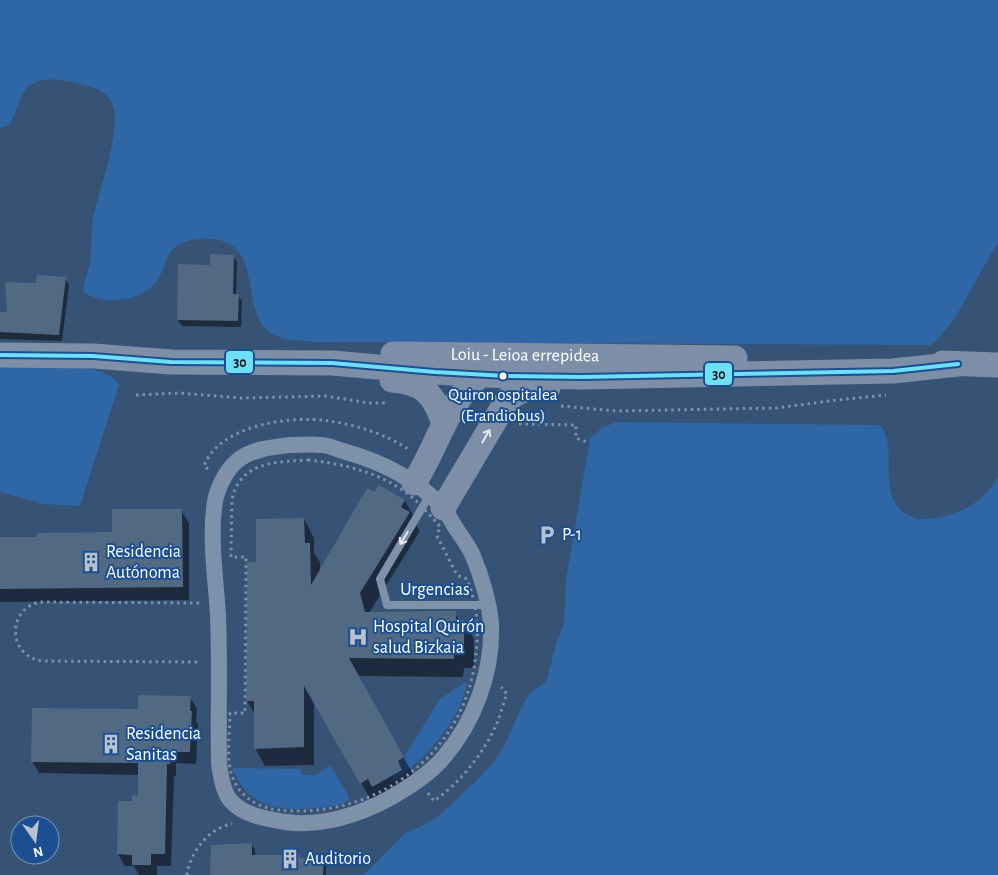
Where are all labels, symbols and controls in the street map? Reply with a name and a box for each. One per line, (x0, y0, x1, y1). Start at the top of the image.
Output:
street label: Loiu - Leioa errepidea (450, 346, 600, 365)
line badge: 30 (225, 350, 254, 374)
text: 30 (233, 356, 247, 370)
line badge: 30 (704, 362, 733, 386)
text: 30 (712, 368, 726, 382)
marker: Quiron ospitalea (Erandiobus) (498, 371, 508, 381)
place label: Quiron ospitalea (Erandiobus) (448, 386, 558, 424)
one-way arrow (482, 430, 492, 444)
parking icon: P-1 (536, 524, 558, 546)
place label: P-1 (562, 526, 582, 544)
one-way arrow (399, 530, 409, 544)
place label: Residencia Autónoma (106, 543, 181, 582)
building icon: Residencia Autónoma (80, 551, 102, 573)
street label: Urgencias (400, 581, 470, 599)
place label: Hospital Quirón salud Bizkaia (373, 618, 484, 657)
hospital icon: Hospital Quirón salud Bizkaia (347, 626, 369, 648)
place label: Residencia Sanitas (126, 725, 201, 764)
building icon: Residencia Sanitas (100, 733, 122, 755)
north arrow (10, 815, 60, 865)
text: N (31, 844, 44, 860)
building icon: Auditorio (279, 848, 301, 870)
place label: Auditorio (305, 850, 371, 868)

